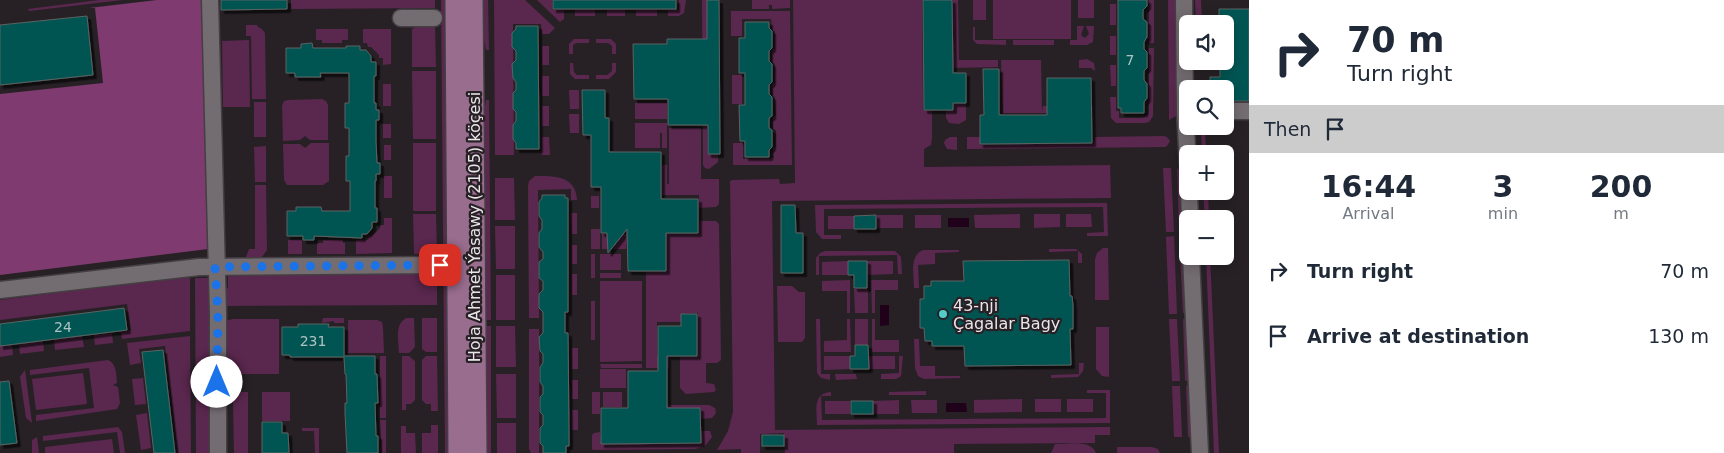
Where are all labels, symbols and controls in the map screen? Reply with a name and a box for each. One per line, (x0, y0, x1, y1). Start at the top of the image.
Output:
map controls (1179, 15, 1234, 265)
button: sound (1179, 15, 1234, 70)
icon: right (1264, 20, 1329, 85)
text: 70 m (1347, 20, 1444, 60)
house number: 7 (1126, 52, 1134, 68)
text: Turn right (1347, 61, 1452, 86)
button: search (1179, 80, 1234, 135)
street label: Hoja Ahmet Ýasawy (2105) köçesi (465, 92, 484, 362)
icon: arrive (1321, 115, 1349, 143)
text: Then (1264, 118, 1311, 140)
button: + (1179, 145, 1234, 200)
text: 16:44 (1321, 169, 1416, 204)
text: 3 (1492, 169, 1513, 204)
text: 200 (1590, 169, 1652, 204)
text: Arrival (1342, 204, 1394, 223)
text: min (1488, 204, 1518, 223)
text: m (1613, 204, 1629, 223)
button: − (1179, 210, 1234, 265)
pin (419, 244, 461, 286)
icon: arrive (426, 251, 454, 279)
icon: right (1264, 257, 1292, 285)
text: Turn right (1307, 260, 1413, 282)
text: 70 m (1660, 260, 1709, 282)
place label: 43-nji Çagalar Bagy (953, 296, 1060, 333)
marker: 43-nji Çagalar Bagy (937, 308, 949, 320)
house number: 24 (54, 319, 72, 335)
icon: arrive (1264, 322, 1292, 350)
text: Arrive at destination (1307, 325, 1529, 347)
text: 130 m (1648, 325, 1709, 347)
house number: 231 (300, 333, 326, 349)
position arrow (190, 355, 242, 407)

